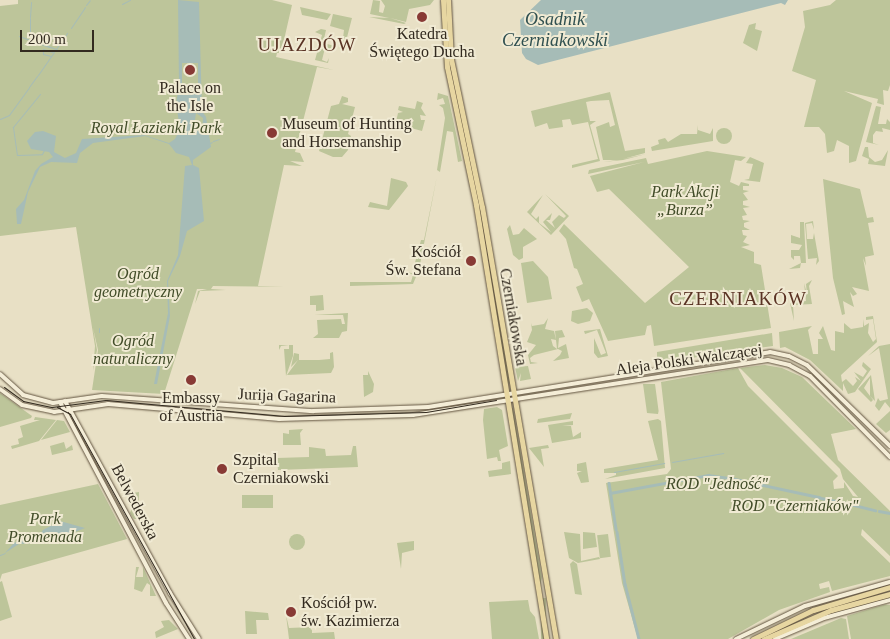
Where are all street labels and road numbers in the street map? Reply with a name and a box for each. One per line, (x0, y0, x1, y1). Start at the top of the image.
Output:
street label: Czerniakowska (495, 267, 531, 367)
street label: Aleja Polski Walczącej (614, 340, 764, 380)
street label: Jurija Gagarina (238, 385, 336, 407)
street label: Belwederska (107, 461, 163, 543)

